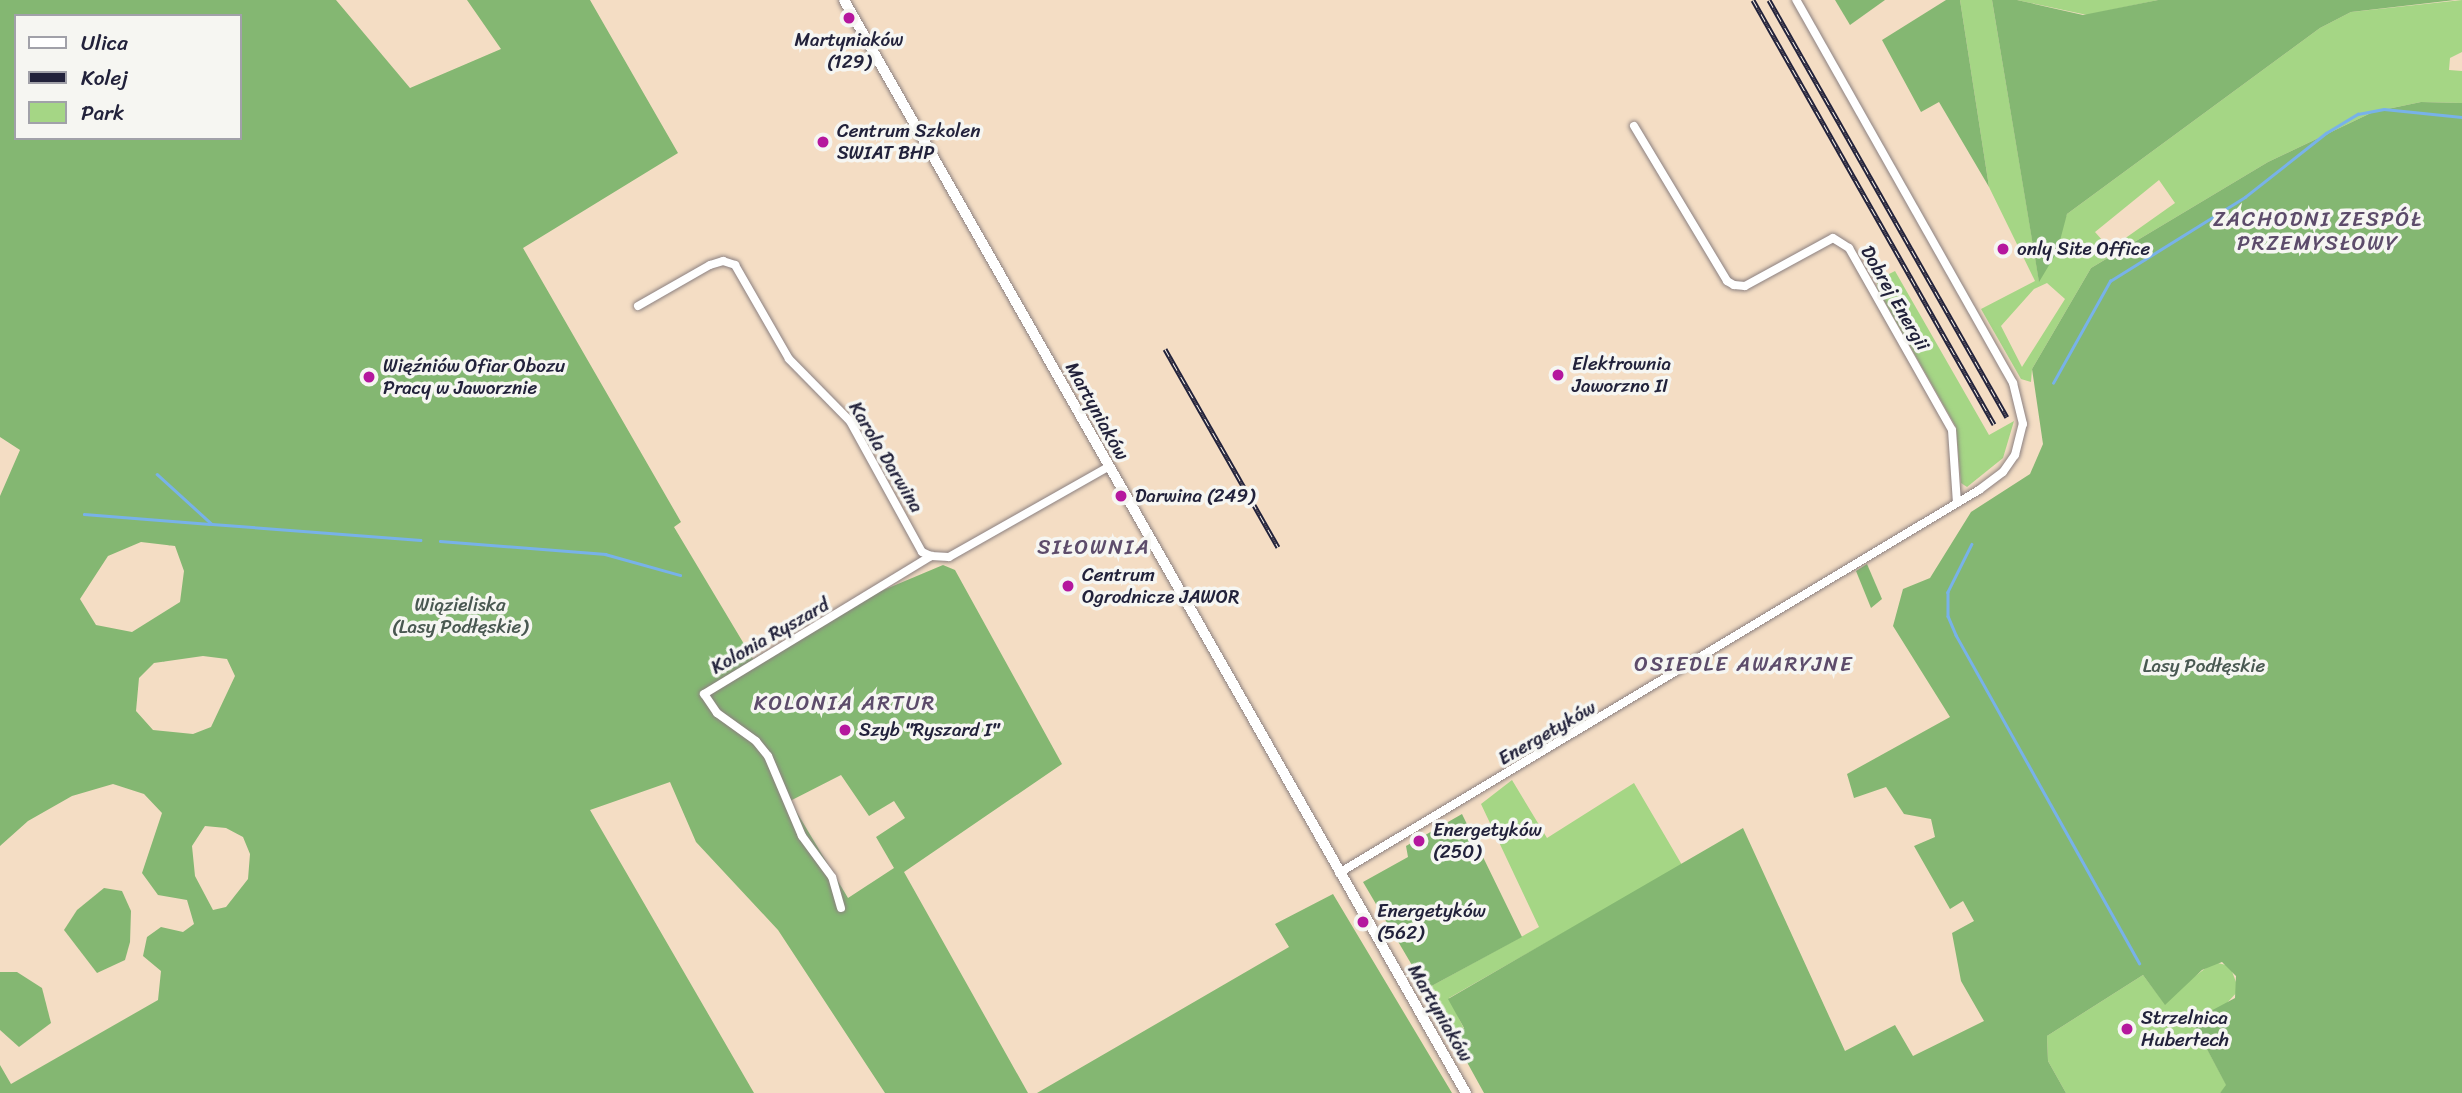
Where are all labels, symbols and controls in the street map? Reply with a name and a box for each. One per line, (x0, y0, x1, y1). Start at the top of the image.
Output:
marker: Martyniaków (129) (841, 10, 857, 26)
legend (14, 14, 242, 140)
text: Ulica (81, 24, 128, 62)
place label: Martyniaków (129) (795, 29, 903, 73)
text: Kolej (81, 59, 128, 97)
text: Park (81, 94, 124, 132)
place label: Centrum Szkolen SWIAT BHP (837, 120, 981, 164)
marker: Centrum Szkolen SWIAT BHP (815, 134, 831, 150)
district label: ZACHODNI ZESPÓŁ PRZEMYSŁOWY (2216, 206, 2420, 256)
place label: only Site Office (2017, 238, 2151, 260)
street label: Dobrej Energii (1856, 241, 1934, 355)
marker: only Site Office (1995, 241, 2011, 257)
place label: Elektrownia Jaworzno II (1572, 353, 1671, 397)
place label: Więźniów Ofiar Obozu Pracy w Jaworznie (383, 355, 565, 399)
street label: Martyniaków (1061, 358, 1133, 464)
marker: Elektrownia Jaworzno II (1550, 367, 1566, 383)
marker: Więźniów Ofiar Obozu Pracy w Jaworznie (361, 369, 377, 385)
street label: Karola Darwina (844, 397, 928, 517)
place label: Darwina (249) (1135, 485, 1255, 507)
marker: Darwina (249) (1113, 488, 1129, 504)
district label: SIŁOWNIA (1039, 534, 1149, 560)
place label: Centrum Ogrodnicze JAWOR (1082, 564, 1239, 608)
marker: Centrum Ogrodnicze JAWOR (1060, 578, 1076, 594)
street label: Kolonia Ryszard (707, 593, 833, 679)
park label: Wiązieliska (Lasy Podłęskie) (392, 594, 528, 638)
district label: OSIEDLE AWARYJNE (1637, 651, 1851, 677)
park label: Lasy Podłęskie (2143, 655, 2265, 677)
district label: KOLONIA ARTUR (757, 690, 933, 716)
street label: Energetyków (1494, 696, 1600, 770)
place label: Szyb "Ryszard I" (859, 719, 1000, 741)
marker: Szyb "Ryszard I" (837, 722, 853, 738)
place label: Energetyków (250) (1433, 819, 1542, 863)
marker: Energetyków (250) (1411, 833, 1427, 849)
place label: Energetyków (562) (1377, 900, 1486, 944)
marker: Energetyków (562) (1355, 914, 1371, 930)
street label: Martyniaków (1403, 960, 1477, 1066)
place label: Strzelnica Hubertech (2141, 1007, 2229, 1051)
marker: Strzelnica Hubertech (2119, 1021, 2135, 1037)

